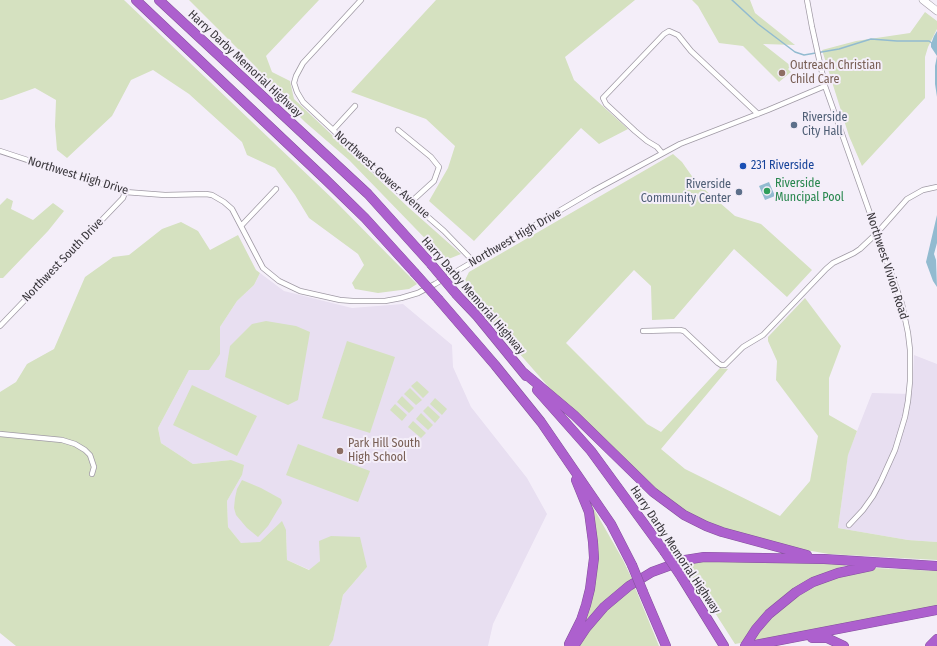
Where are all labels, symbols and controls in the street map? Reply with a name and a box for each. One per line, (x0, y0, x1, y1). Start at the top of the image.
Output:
street label: Harry Darby Memorial Highway (185, 7, 305, 121)
place label: Outreach Christian Child Care (790, 59, 881, 87)
marker: Outreach Christian Child Care (777, 68, 787, 78)
place label: Riverside City Hall (802, 111, 847, 139)
marker: Riverside City Hall (789, 120, 799, 130)
street label: Northwest Gower Avenue (331, 128, 433, 222)
street label: Northwest High Drive (26, 154, 130, 198)
place label: 231 Riverside (751, 159, 814, 173)
marker: 231 Riverside (738, 161, 748, 171)
place label: Riverside Muncipal Pool (775, 177, 844, 205)
place label: Riverside Community Center (641, 178, 731, 206)
marker: Riverside Muncipal Pool (762, 186, 772, 196)
marker: Riverside Community Center (734, 187, 744, 197)
street label: Northwest High Drive (466, 206, 564, 270)
street label: Northwest Vivion Road (863, 211, 911, 321)
street label: Northwest South Drive (19, 215, 107, 305)
street label: Harry Darby Memorial Highway (418, 234, 528, 358)
place label: Park Hill South High School (348, 437, 420, 465)
marker: Park Hill South High School (335, 446, 345, 456)
street label: Harry Darby Memorial Highway (627, 483, 723, 617)

